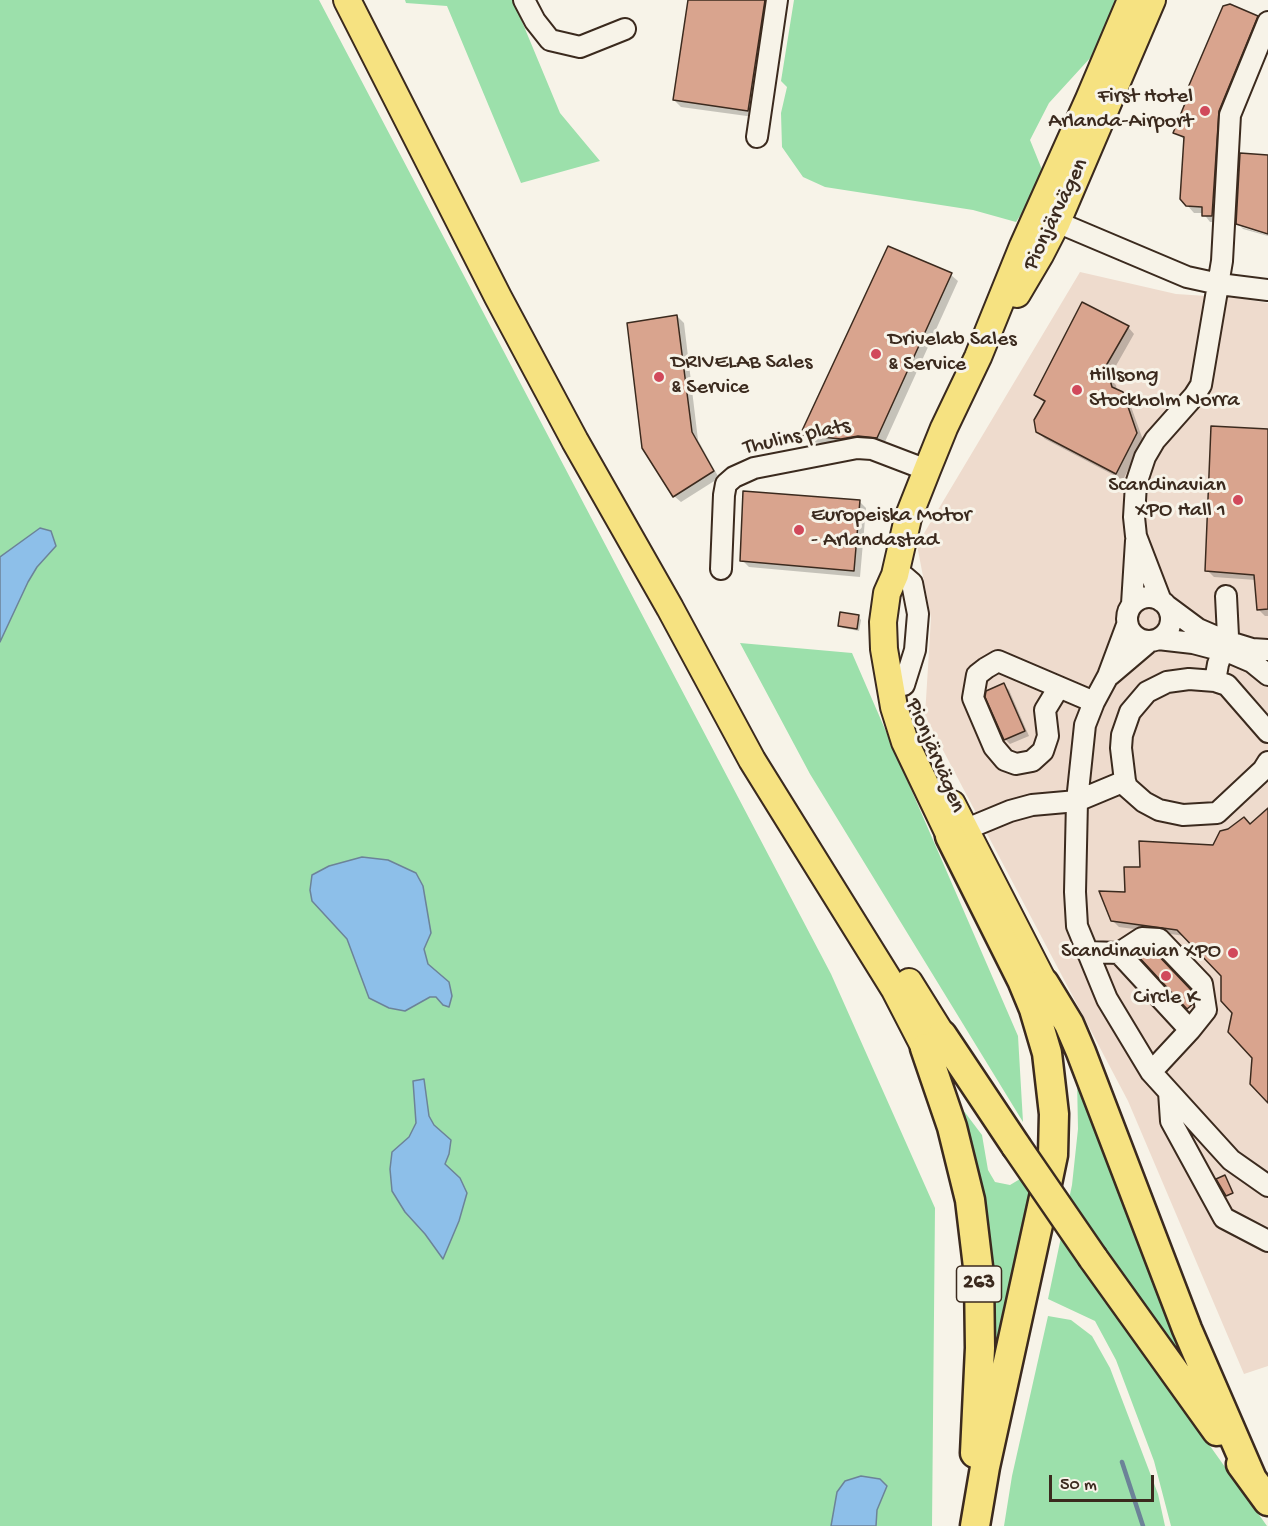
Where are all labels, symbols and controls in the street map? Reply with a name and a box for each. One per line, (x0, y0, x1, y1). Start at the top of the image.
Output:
place label: First Hotel Arlanda-Airport (1048, 85, 1193, 136)
marker: First Hotel Arlanda-Airport (1198, 104, 1212, 118)
street label: Pionjärvägen (1019, 155, 1095, 275)
place label: Drivelab Sales & Service (888, 328, 1017, 380)
marker: Drivelab Sales & Service (869, 347, 883, 361)
place label: DRIVELAB Sales & Service (671, 351, 812, 402)
place label: Hillsong Stockholm Norra (1089, 364, 1239, 416)
marker: DRIVELAB Sales & Service (652, 370, 666, 384)
marker: Hillsong Stockholm Norra (1070, 383, 1084, 397)
street label: Thulins plats (741, 414, 853, 462)
place label: Scandinavian XPO Hall 1 (1108, 474, 1226, 526)
marker: Scandinavian XPO Hall 1 (1231, 493, 1245, 507)
place label: Europeiska Motor - Arlandastad (811, 504, 971, 556)
marker: Europeiska Motor - Arlandastad (792, 523, 806, 537)
street label: Pionjärvägen (898, 695, 970, 817)
place label: Scandinavian XPO (1061, 940, 1221, 966)
marker: Scandinavian XPO (1226, 946, 1240, 960)
marker: Circle K (1159, 969, 1173, 983)
place label: Circle K (1133, 986, 1199, 1012)
road number: 263 (956, 1266, 1002, 1302)
scale bar (1052, 1463, 1157, 1501)
text: 50 m (1060, 1475, 1097, 1496)

